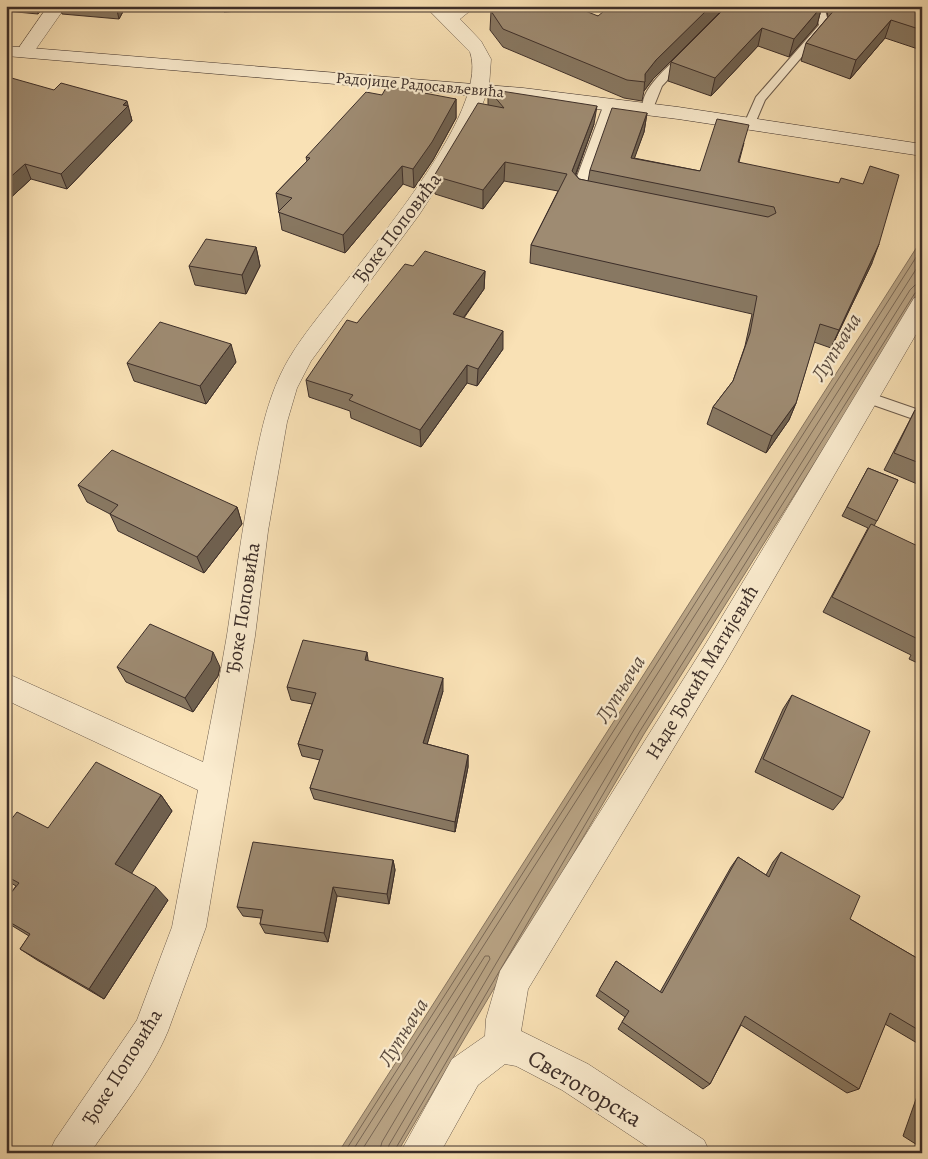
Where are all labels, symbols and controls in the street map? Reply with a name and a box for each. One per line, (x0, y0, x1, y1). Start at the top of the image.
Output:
street label: Радојице Радосављевића (335, 67, 506, 103)
street label: Ђоке Поповића (346, 166, 448, 289)
water label: Лупњача (804, 307, 868, 387)
street label: Ђоке Поповића (219, 540, 267, 676)
street label: Наде Ђокић Матијевић (639, 579, 765, 764)
water label: Лупњача (588, 649, 652, 729)
water label: Лупњача (371, 992, 435, 1072)
street label: Ђоке Поповића (75, 1003, 169, 1130)
street label: Светогорска (522, 1041, 648, 1135)

